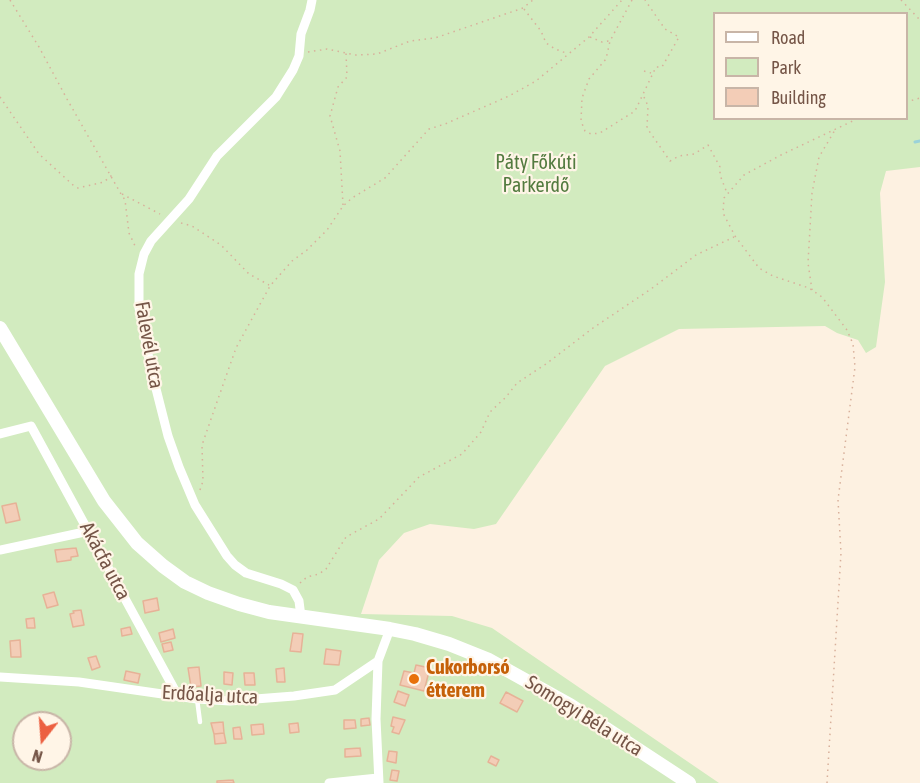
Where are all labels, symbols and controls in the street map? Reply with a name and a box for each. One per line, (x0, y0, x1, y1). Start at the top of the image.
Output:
legend (713, 12, 908, 120)
text: Road (771, 27, 805, 48)
text: Park (771, 57, 801, 78)
text: Building (771, 87, 826, 108)
park label: Páty Főkúti Parkerdő (495, 151, 577, 198)
street label: Falevél utca (130, 300, 168, 390)
street label: Akácfa utca (75, 518, 135, 604)
place label: Cukorborsó étterem (426, 656, 510, 703)
street label: Somogyi Béla utca (521, 670, 647, 762)
marker: Cukorborsó étterem (407, 672, 421, 686)
street label: Erdőalja utca (161, 680, 259, 710)
north arrow (12, 711, 72, 771)
text: N (30, 746, 44, 766)

